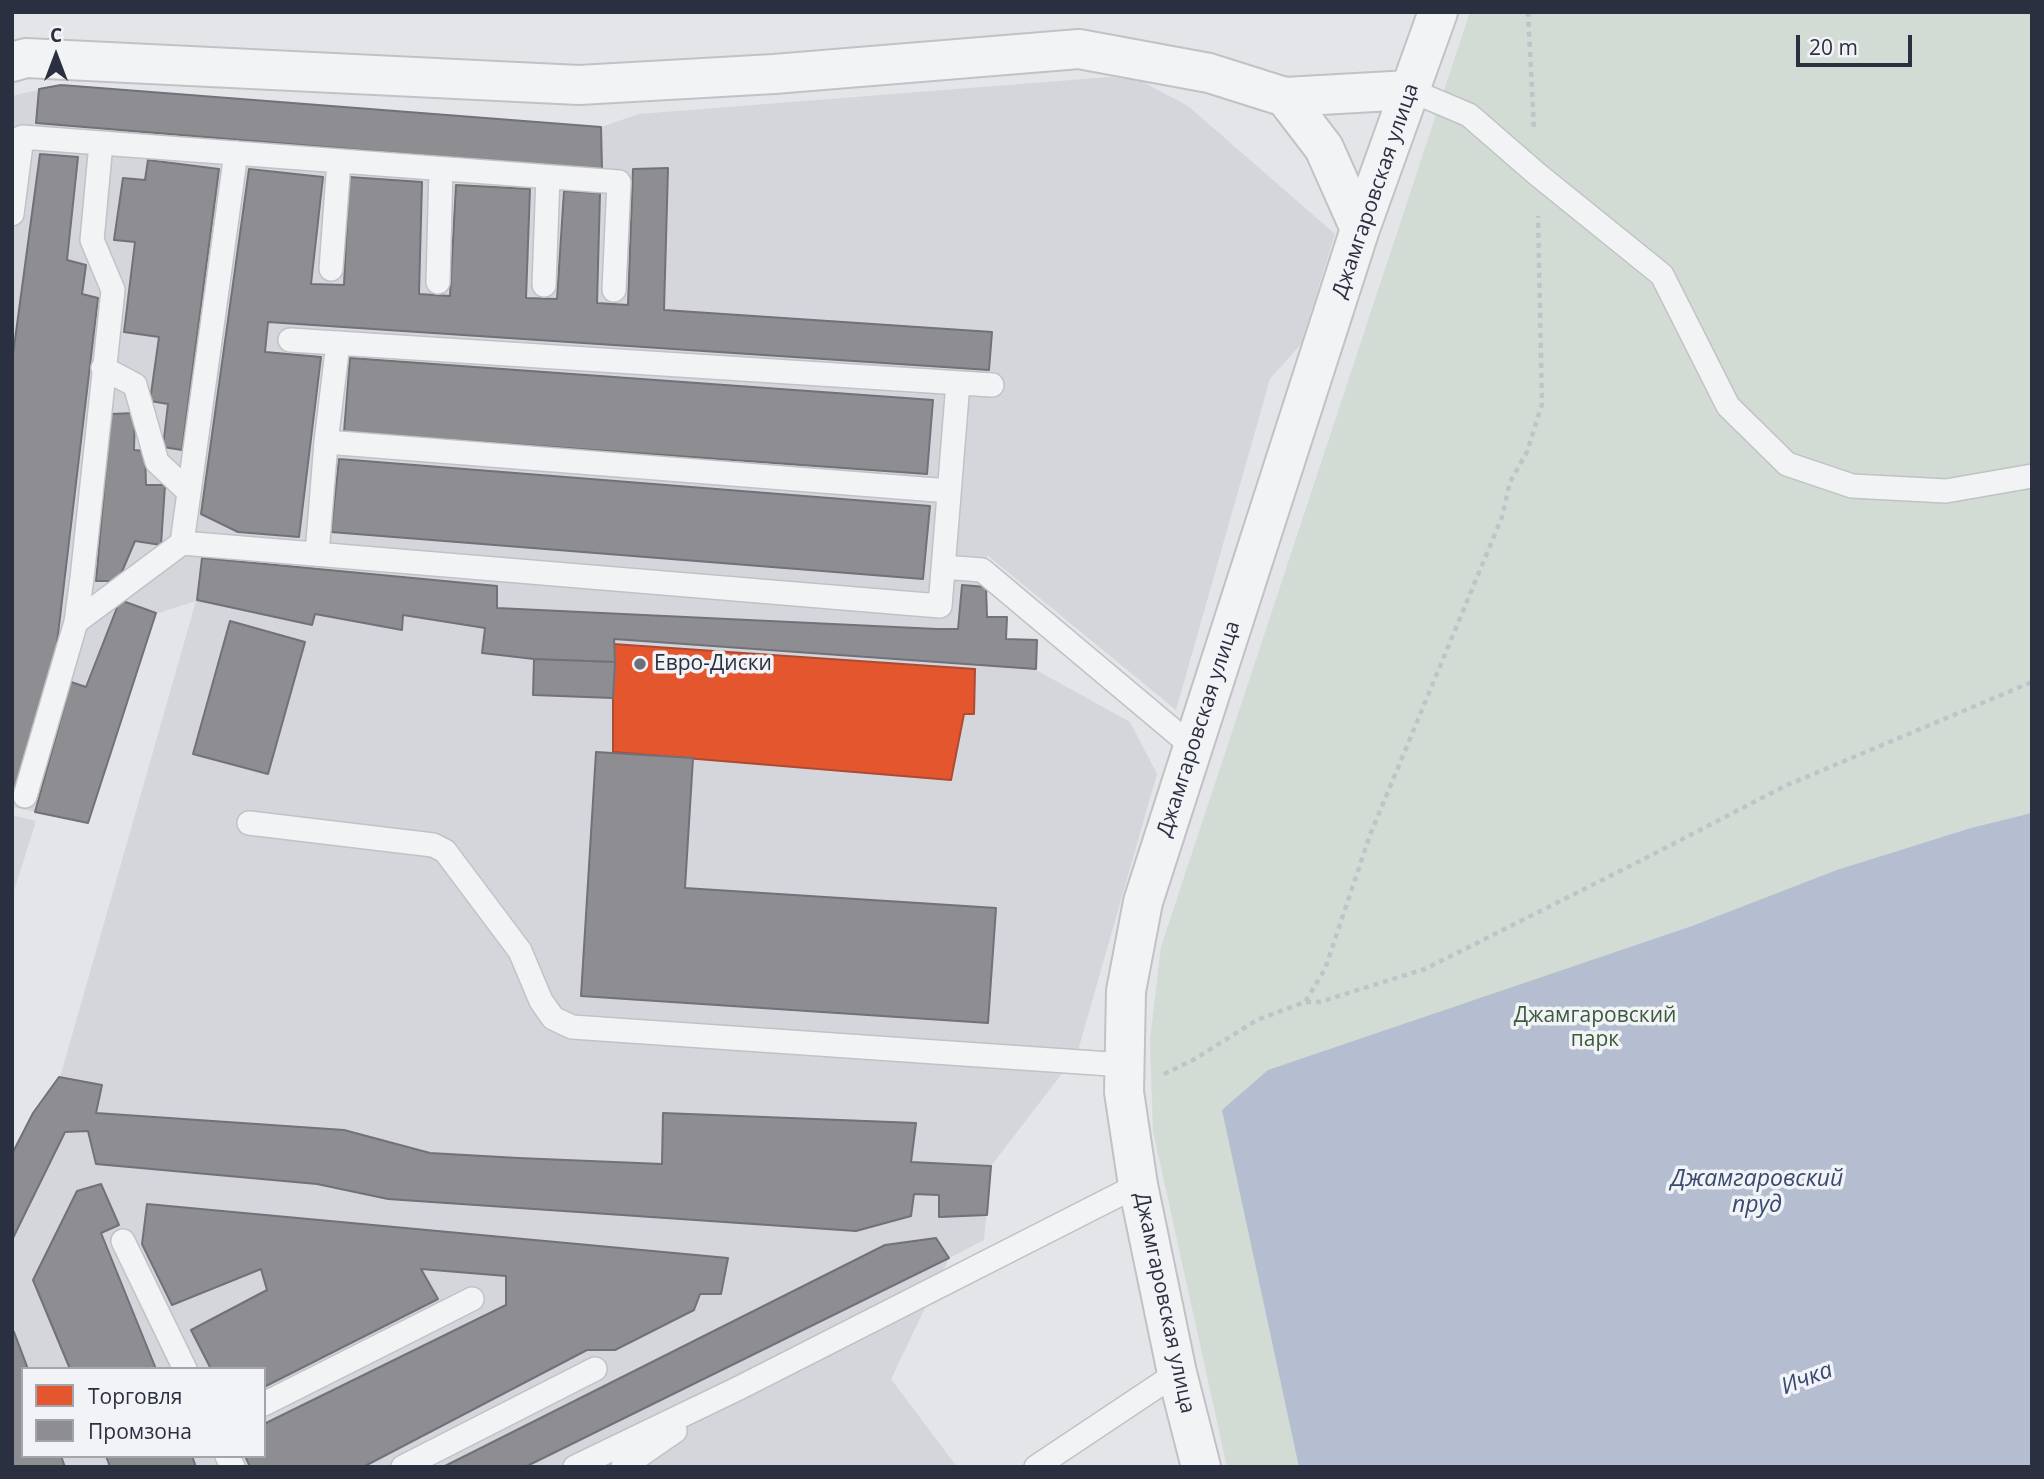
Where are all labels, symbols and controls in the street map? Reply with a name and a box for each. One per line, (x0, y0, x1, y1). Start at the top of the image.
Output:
north arrow (21, 21, 91, 91)
scale bar (1799, 21, 1914, 65)
text: С (50, 22, 62, 48)
text: 20 m (1809, 33, 1858, 61)
street label: Джамгаровская улица (1327, 80, 1425, 302)
street label: Джамгаровская улица (1152, 618, 1246, 840)
place label: Евро-Диски (654, 651, 772, 677)
marker: Евро-Диски (632, 656, 648, 672)
park label: Джамгаровский парк (1514, 1003, 1676, 1053)
water label: Джамгаровский пруд (1671, 1165, 1843, 1219)
street label: Джамгаровская улица (1128, 1190, 1200, 1416)
water label: Ичка (1777, 1357, 1837, 1401)
legend (21, 1367, 266, 1458)
text: Торговля (88, 1382, 182, 1410)
text: Промзона (88, 1417, 192, 1445)

